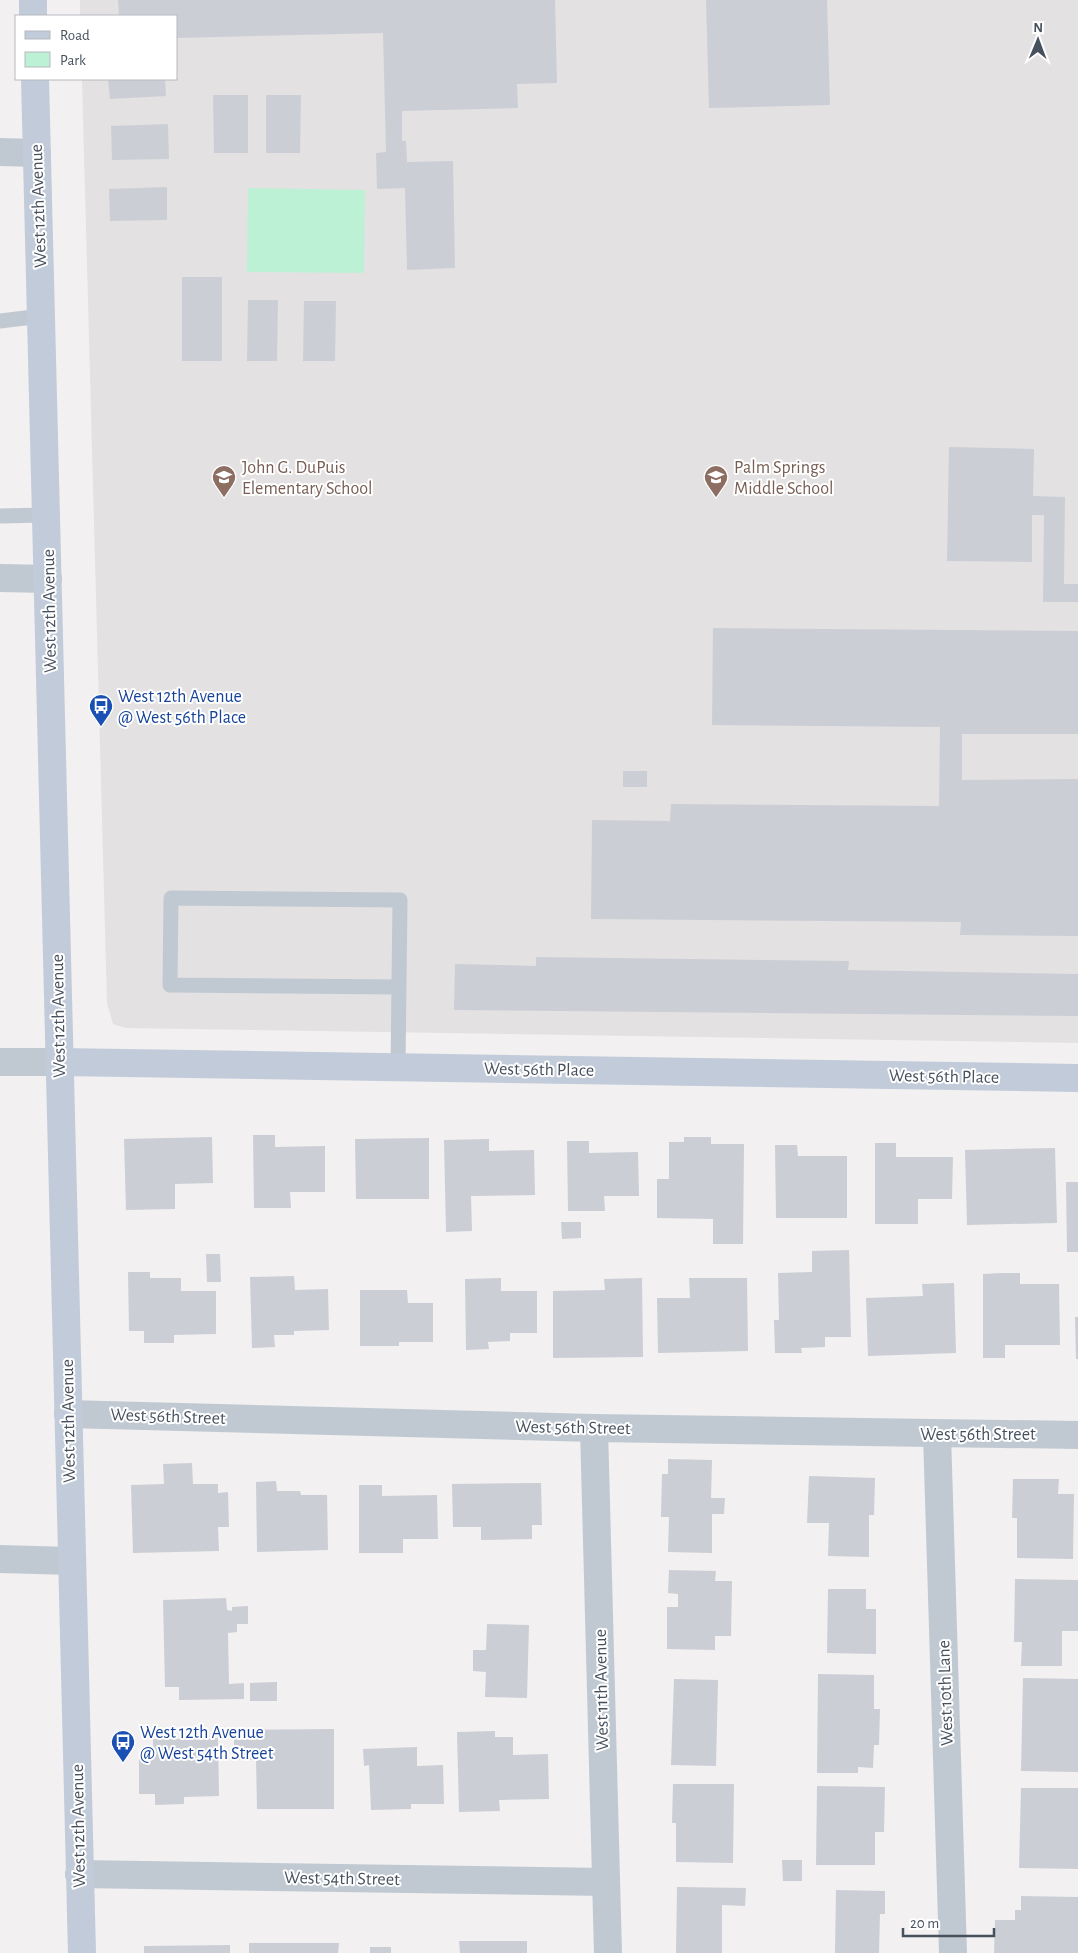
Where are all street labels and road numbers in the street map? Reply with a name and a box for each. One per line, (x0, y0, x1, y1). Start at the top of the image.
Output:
street label: West 12th Avenue (28, 144, 50, 268)
street label: West 12th Avenue (40, 549, 60, 673)
street label: West 12th Avenue (49, 954, 69, 1078)
street label: West 56th Place (484, 1060, 594, 1080)
street label: West 56th Place (889, 1067, 999, 1087)
street label: West 12th Avenue (59, 1359, 79, 1483)
street label: West 56th Street (110, 1406, 226, 1428)
street label: West 56th Street (515, 1418, 631, 1438)
street label: West 56th Street (920, 1426, 1036, 1444)
street label: West 11th Avenue (592, 1629, 612, 1751)
street label: West 10th Lane (935, 1640, 957, 1746)
street label: West 12th Avenue (69, 1764, 89, 1888)
street label: West 54th Street (284, 1869, 400, 1889)

